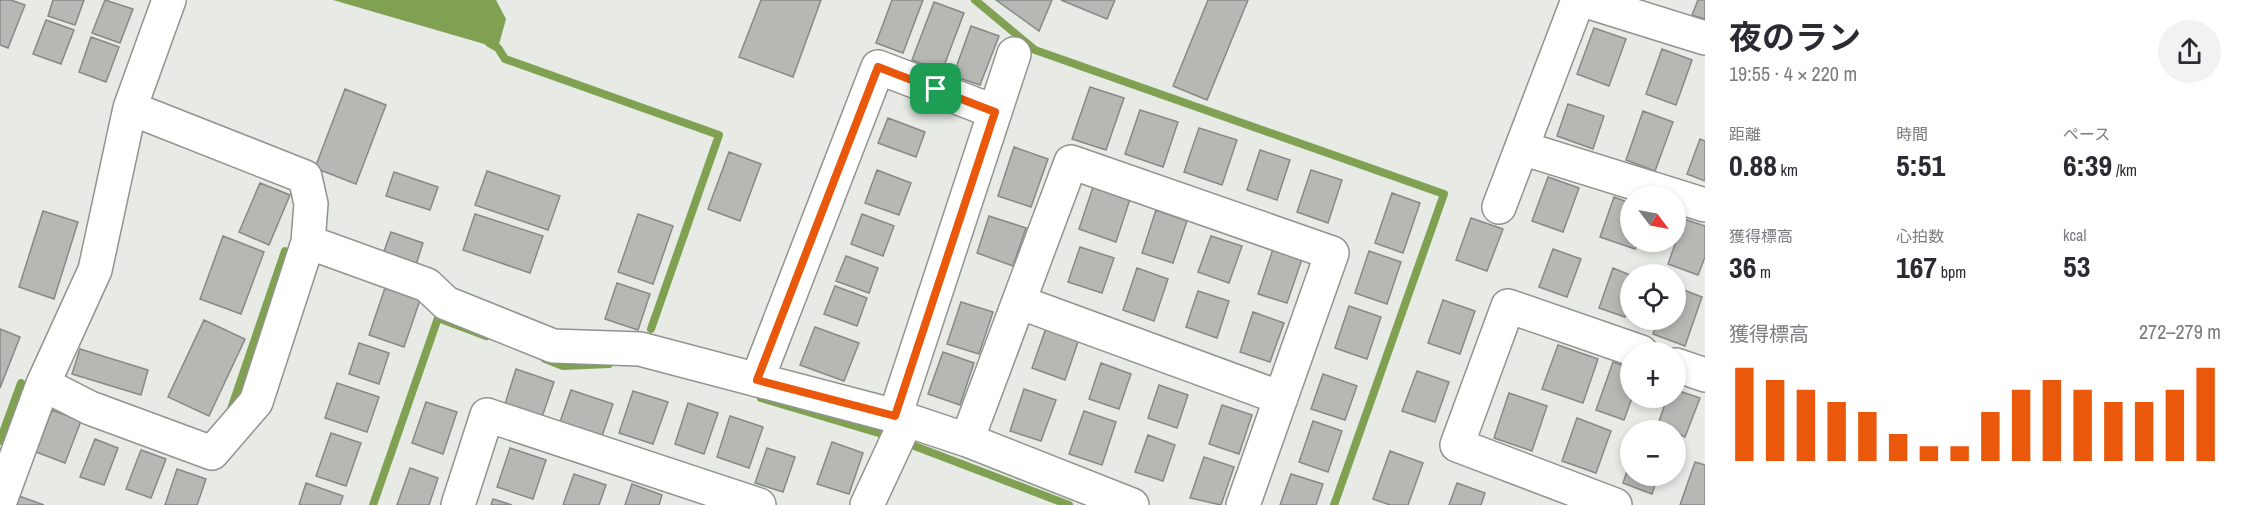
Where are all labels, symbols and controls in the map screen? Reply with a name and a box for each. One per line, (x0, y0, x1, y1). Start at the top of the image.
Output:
text: 夜のラン (1729, 15, 1861, 59)
button: share (2158, 20, 2221, 83)
text: 19:55 · 4 × 220 m (1729, 60, 1857, 87)
pin (910, 63, 961, 114)
icon: arrive (919, 72, 952, 105)
text: 距離 (1729, 123, 1761, 145)
text: 時間 (1896, 123, 1928, 145)
text: ペース (2063, 123, 2110, 145)
text: 0.88 (1729, 145, 1777, 185)
text: 5:51 (1896, 145, 1945, 185)
text: 6:39 (2063, 145, 2112, 185)
text: km (1777, 159, 1798, 181)
text: /km (2112, 159, 2137, 181)
north arrow (1620, 186, 1686, 252)
map controls (1620, 186, 1686, 486)
text: kcal (2063, 224, 2086, 246)
text: 獲得標高 (1729, 225, 1793, 247)
text: 心拍数 (1896, 225, 1944, 247)
text: 53 (2063, 246, 2090, 286)
text: 36 (1729, 247, 1756, 287)
text: 167 (1896, 247, 1937, 287)
text: m (1756, 261, 1771, 283)
text: bpm (1937, 261, 1966, 283)
button: locate (1620, 264, 1686, 330)
text: 272–279 m (2139, 318, 2221, 345)
text: 獲得標高 (1729, 320, 1809, 347)
button: + (1620, 342, 1686, 408)
button: − (1620, 420, 1686, 486)

